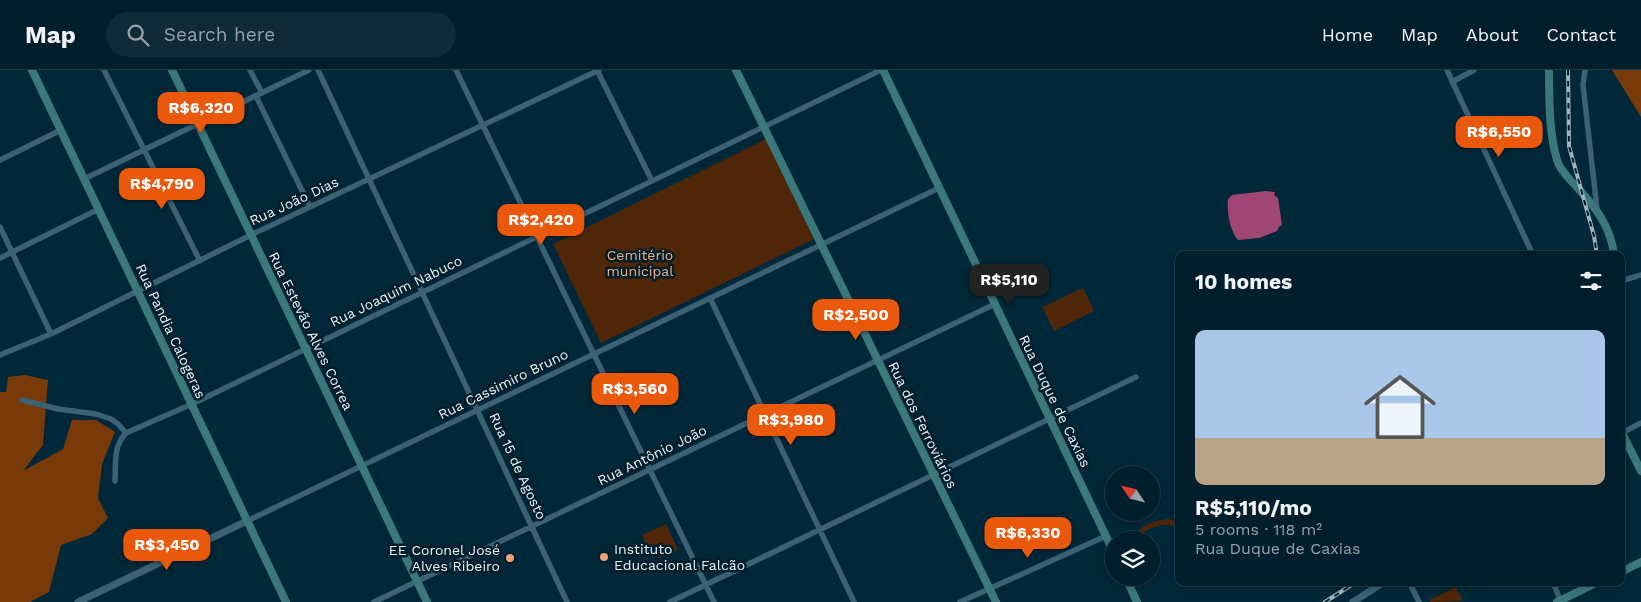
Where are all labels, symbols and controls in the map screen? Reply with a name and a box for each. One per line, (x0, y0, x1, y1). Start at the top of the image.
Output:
search box (106, 12, 456, 57)
text: Map (25, 21, 76, 49)
icon: search (124, 21, 152, 49)
text: Search here (164, 23, 275, 46)
text: Home (1322, 24, 1373, 45)
text: Map (1401, 24, 1438, 45)
text: About (1466, 24, 1518, 45)
text: Contact (1546, 24, 1616, 45)
pin: R$6,320 (155, 92, 247, 134)
text: R$6,320 (168, 98, 234, 117)
pin: R$6,550 (1453, 116, 1545, 158)
text: R$6,550 (1467, 122, 1531, 141)
pin: R$4,790 (116, 168, 208, 210)
street label: Rua João Dias (247, 173, 341, 229)
text: R$4,790 (130, 174, 194, 193)
pin: R$2,420 (495, 204, 587, 246)
text: R$2,420 (508, 210, 574, 229)
park label: Cemitério municipal (607, 247, 674, 279)
street label: Rua Estevão Alves Correa (266, 249, 356, 413)
street label: Rua Joaquim Nabuco (327, 252, 465, 330)
street label: Rua Pandia Calogeras (133, 261, 209, 401)
pin: R$5,110 (963, 264, 1055, 306)
icon: filters (1577, 267, 1605, 295)
text: 10 homes (1195, 269, 1292, 294)
text: R$5,110 (980, 270, 1038, 289)
pin: R$2,500 (810, 298, 902, 341)
text: R$2,500 (823, 305, 889, 324)
street label: Rua Duque de Caxias (1016, 332, 1094, 470)
street label: Rua Cassimiro Bruno (435, 346, 571, 422)
street label: Rua dos Ferroviários (885, 359, 961, 491)
icon: home (1355, 362, 1445, 452)
pin: R$3,560 (589, 372, 681, 415)
text: R$3,560 (603, 379, 667, 398)
pin: R$3,980 (745, 404, 837, 446)
street label: Rua 15 de Agosto (486, 410, 550, 522)
text: R$3,980 (758, 410, 824, 429)
street label: Rua Antônio João (595, 422, 709, 488)
north arrow (1105, 466, 1160, 521)
map controls (1105, 466, 1160, 586)
text: R$5,110/mo (1195, 495, 1312, 520)
pin: R$6,330 (982, 516, 1074, 559)
text: 5 rooms · 118 m² (1195, 520, 1322, 539)
text: R$6,330 (995, 523, 1061, 542)
pin: R$3,450 (121, 528, 213, 571)
button: layers (1105, 531, 1160, 586)
text: R$3,450 (134, 535, 200, 554)
text: Rua Duque de Caxias (1195, 539, 1361, 558)
place label: Instituto Educacional Falcão (614, 541, 745, 573)
place label: EE Coronel José Alves Ribeiro (389, 542, 500, 574)
marker: Instituto Educacional Falcão (598, 551, 610, 563)
marker: EE Coronel José Alves Ribeiro (504, 552, 516, 564)

